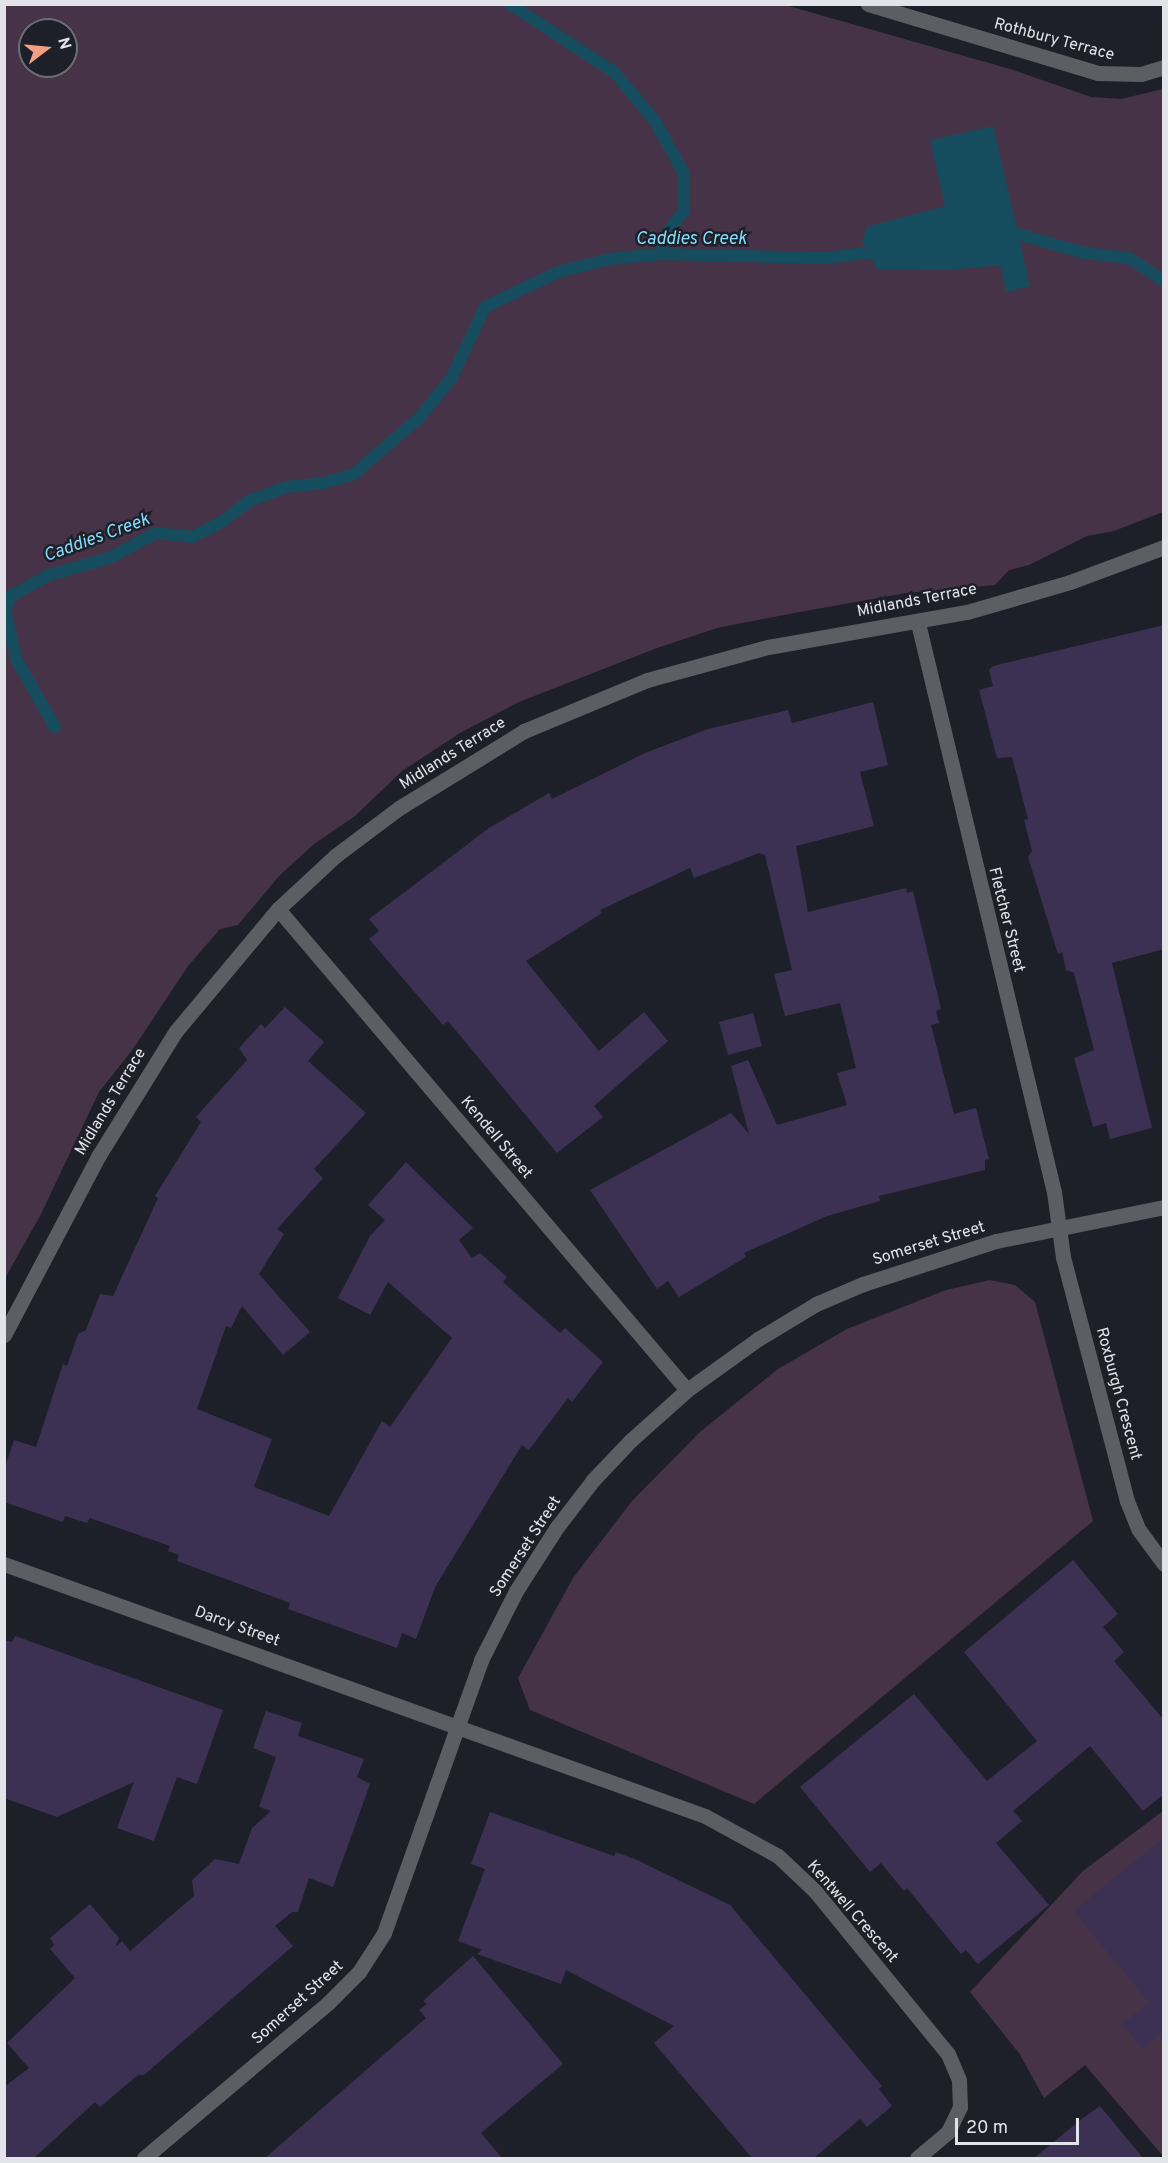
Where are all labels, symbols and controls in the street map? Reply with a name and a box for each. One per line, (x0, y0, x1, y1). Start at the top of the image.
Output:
street label: Rothbury Terrace (991, 15, 1117, 65)
north arrow (18, 18, 78, 78)
text: N (52, 35, 75, 52)
water label: Caddies Creek (635, 229, 747, 251)
water label: Caddies Creek (41, 510, 153, 568)
street label: Midlands Terrace (855, 580, 979, 622)
street label: Midlands Terrace (396, 713, 510, 795)
street label: Fletcher Street (984, 865, 1028, 975)
street label: Midlands Terrace (71, 1045, 151, 1159)
street label: Kendell Street (456, 1093, 536, 1183)
street label: Somerset Street (871, 1218, 987, 1270)
street label: Roxburgh Crescent (1091, 1326, 1145, 1462)
street label: Somerset Street (486, 1493, 566, 1601)
street label: Darcy Street (192, 1603, 282, 1651)
street label: Kentwell Crescent (802, 1857, 902, 1967)
street label: Somerset Street (248, 1957, 348, 2049)
scale bar (958, 2106, 1082, 2144)
text: 20 m (966, 2117, 1008, 2140)

